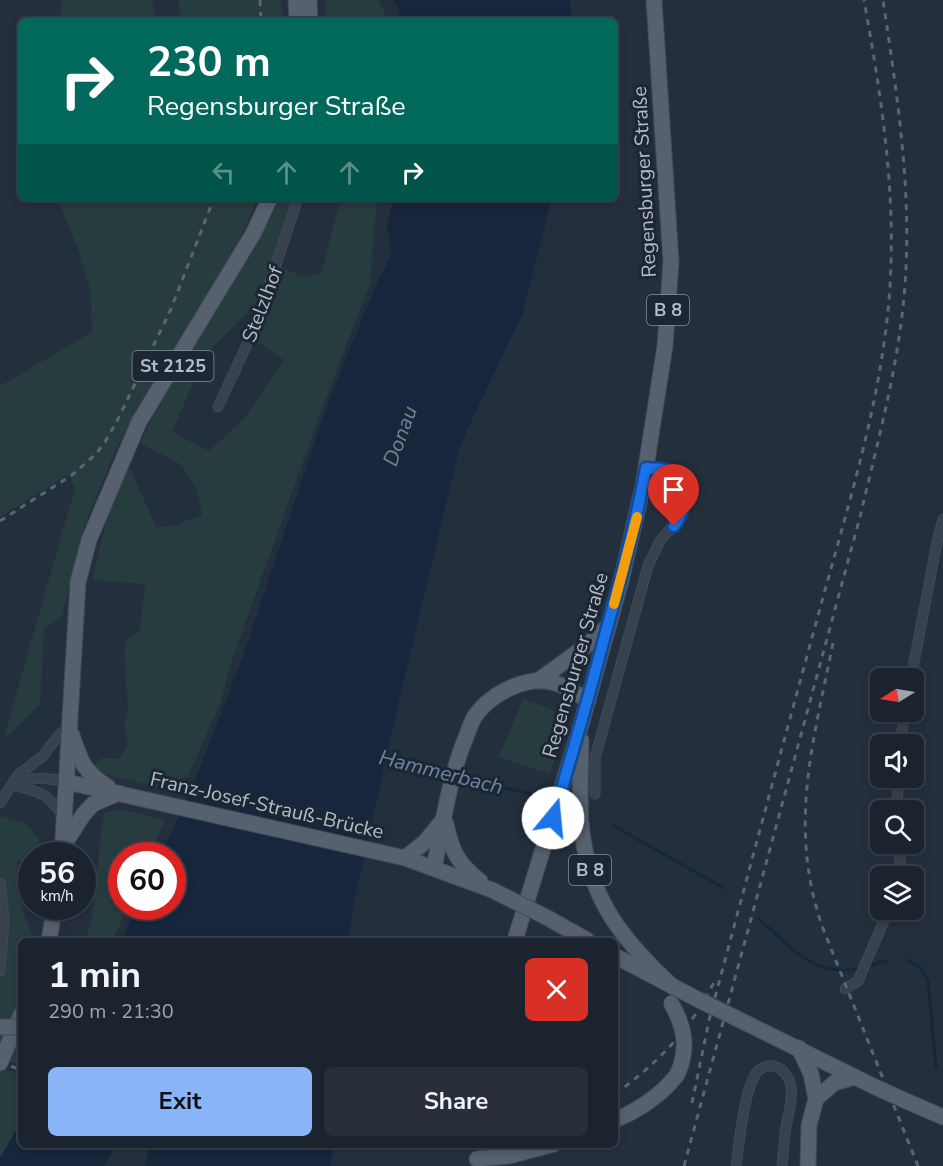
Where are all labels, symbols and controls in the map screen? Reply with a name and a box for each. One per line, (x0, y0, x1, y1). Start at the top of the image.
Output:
text: 230 m (147, 34, 271, 91)
icon: right (48, 42, 126, 120)
street label: Regensburger Straße (626, 86, 663, 278)
text: Regensburger Straße (147, 88, 406, 125)
icon: left (207, 156, 240, 189)
icon: ahead (270, 156, 303, 189)
icon: ahead (333, 156, 366, 189)
icon: right (396, 156, 429, 189)
street label: Stelzlhof (236, 262, 290, 346)
road number: B 8 (647, 295, 689, 325)
road number: St 2125 (132, 351, 213, 381)
water label: Donau (376, 402, 424, 470)
pin (648, 464, 699, 526)
icon: arrive (657, 473, 690, 506)
street label: Regensburger Straße (536, 569, 615, 761)
north arrow (870, 668, 924, 722)
map controls (870, 668, 924, 920)
button: sound (870, 734, 924, 788)
water label: Hammerbach (376, 743, 506, 801)
street label: Franz-Josef-Strauß-Brücke (147, 765, 386, 846)
position arrow (521, 786, 585, 850)
button: search (870, 800, 924, 854)
speed limit sign: 60 (108, 842, 186, 920)
text: 56 (39, 853, 75, 894)
road number: B 8 (569, 855, 611, 885)
button: layers (870, 866, 924, 920)
text: km/h (40, 886, 74, 906)
text: 1 min (48, 951, 141, 1000)
button: close (525, 958, 588, 1021)
text: 290 m · 21:30 (48, 998, 174, 1025)
button: Exit (48, 1067, 312, 1136)
button: Share (324, 1067, 588, 1136)

